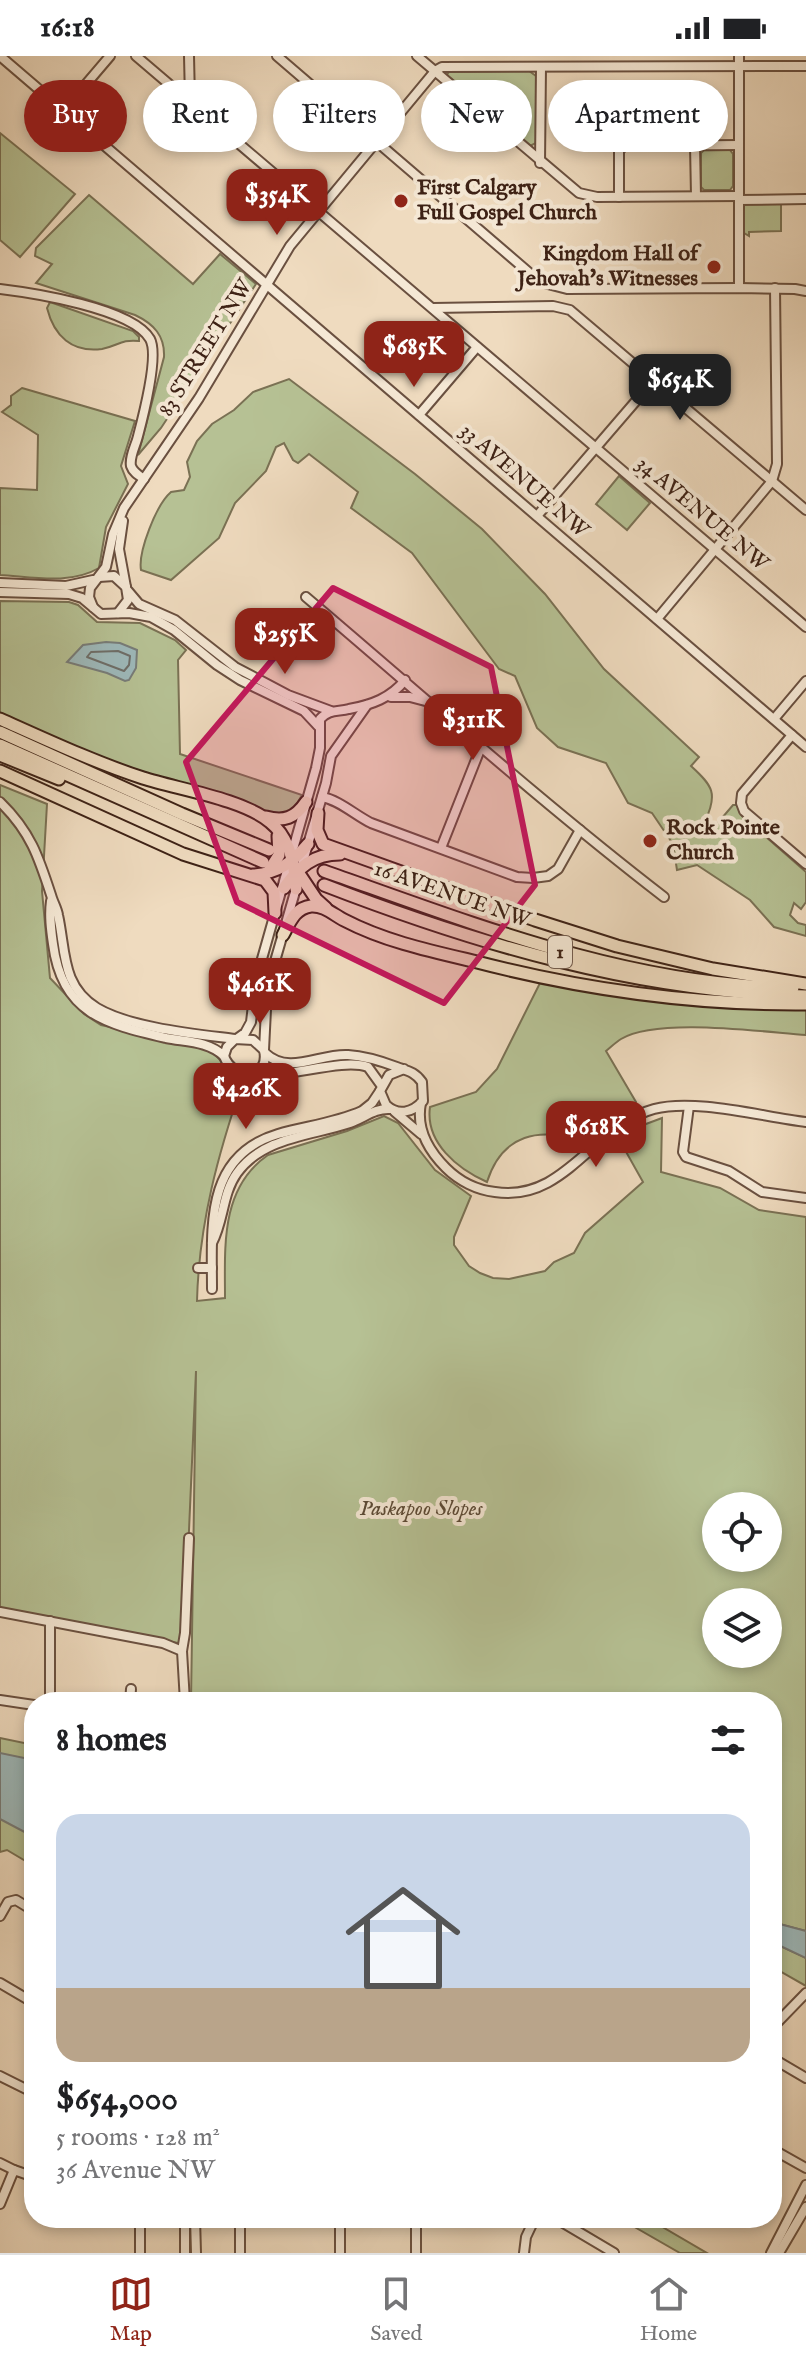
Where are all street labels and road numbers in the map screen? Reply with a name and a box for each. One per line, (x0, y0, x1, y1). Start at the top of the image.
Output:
street label: 83 STREET NW (153, 273, 260, 422)
street label: 33 AVENUE NW (454, 417, 595, 546)
street label: 34 AVENUE NW (630, 450, 775, 578)
street label: 16 AVENUE NW (370, 855, 535, 935)
road number: 1 (548, 936, 572, 968)

